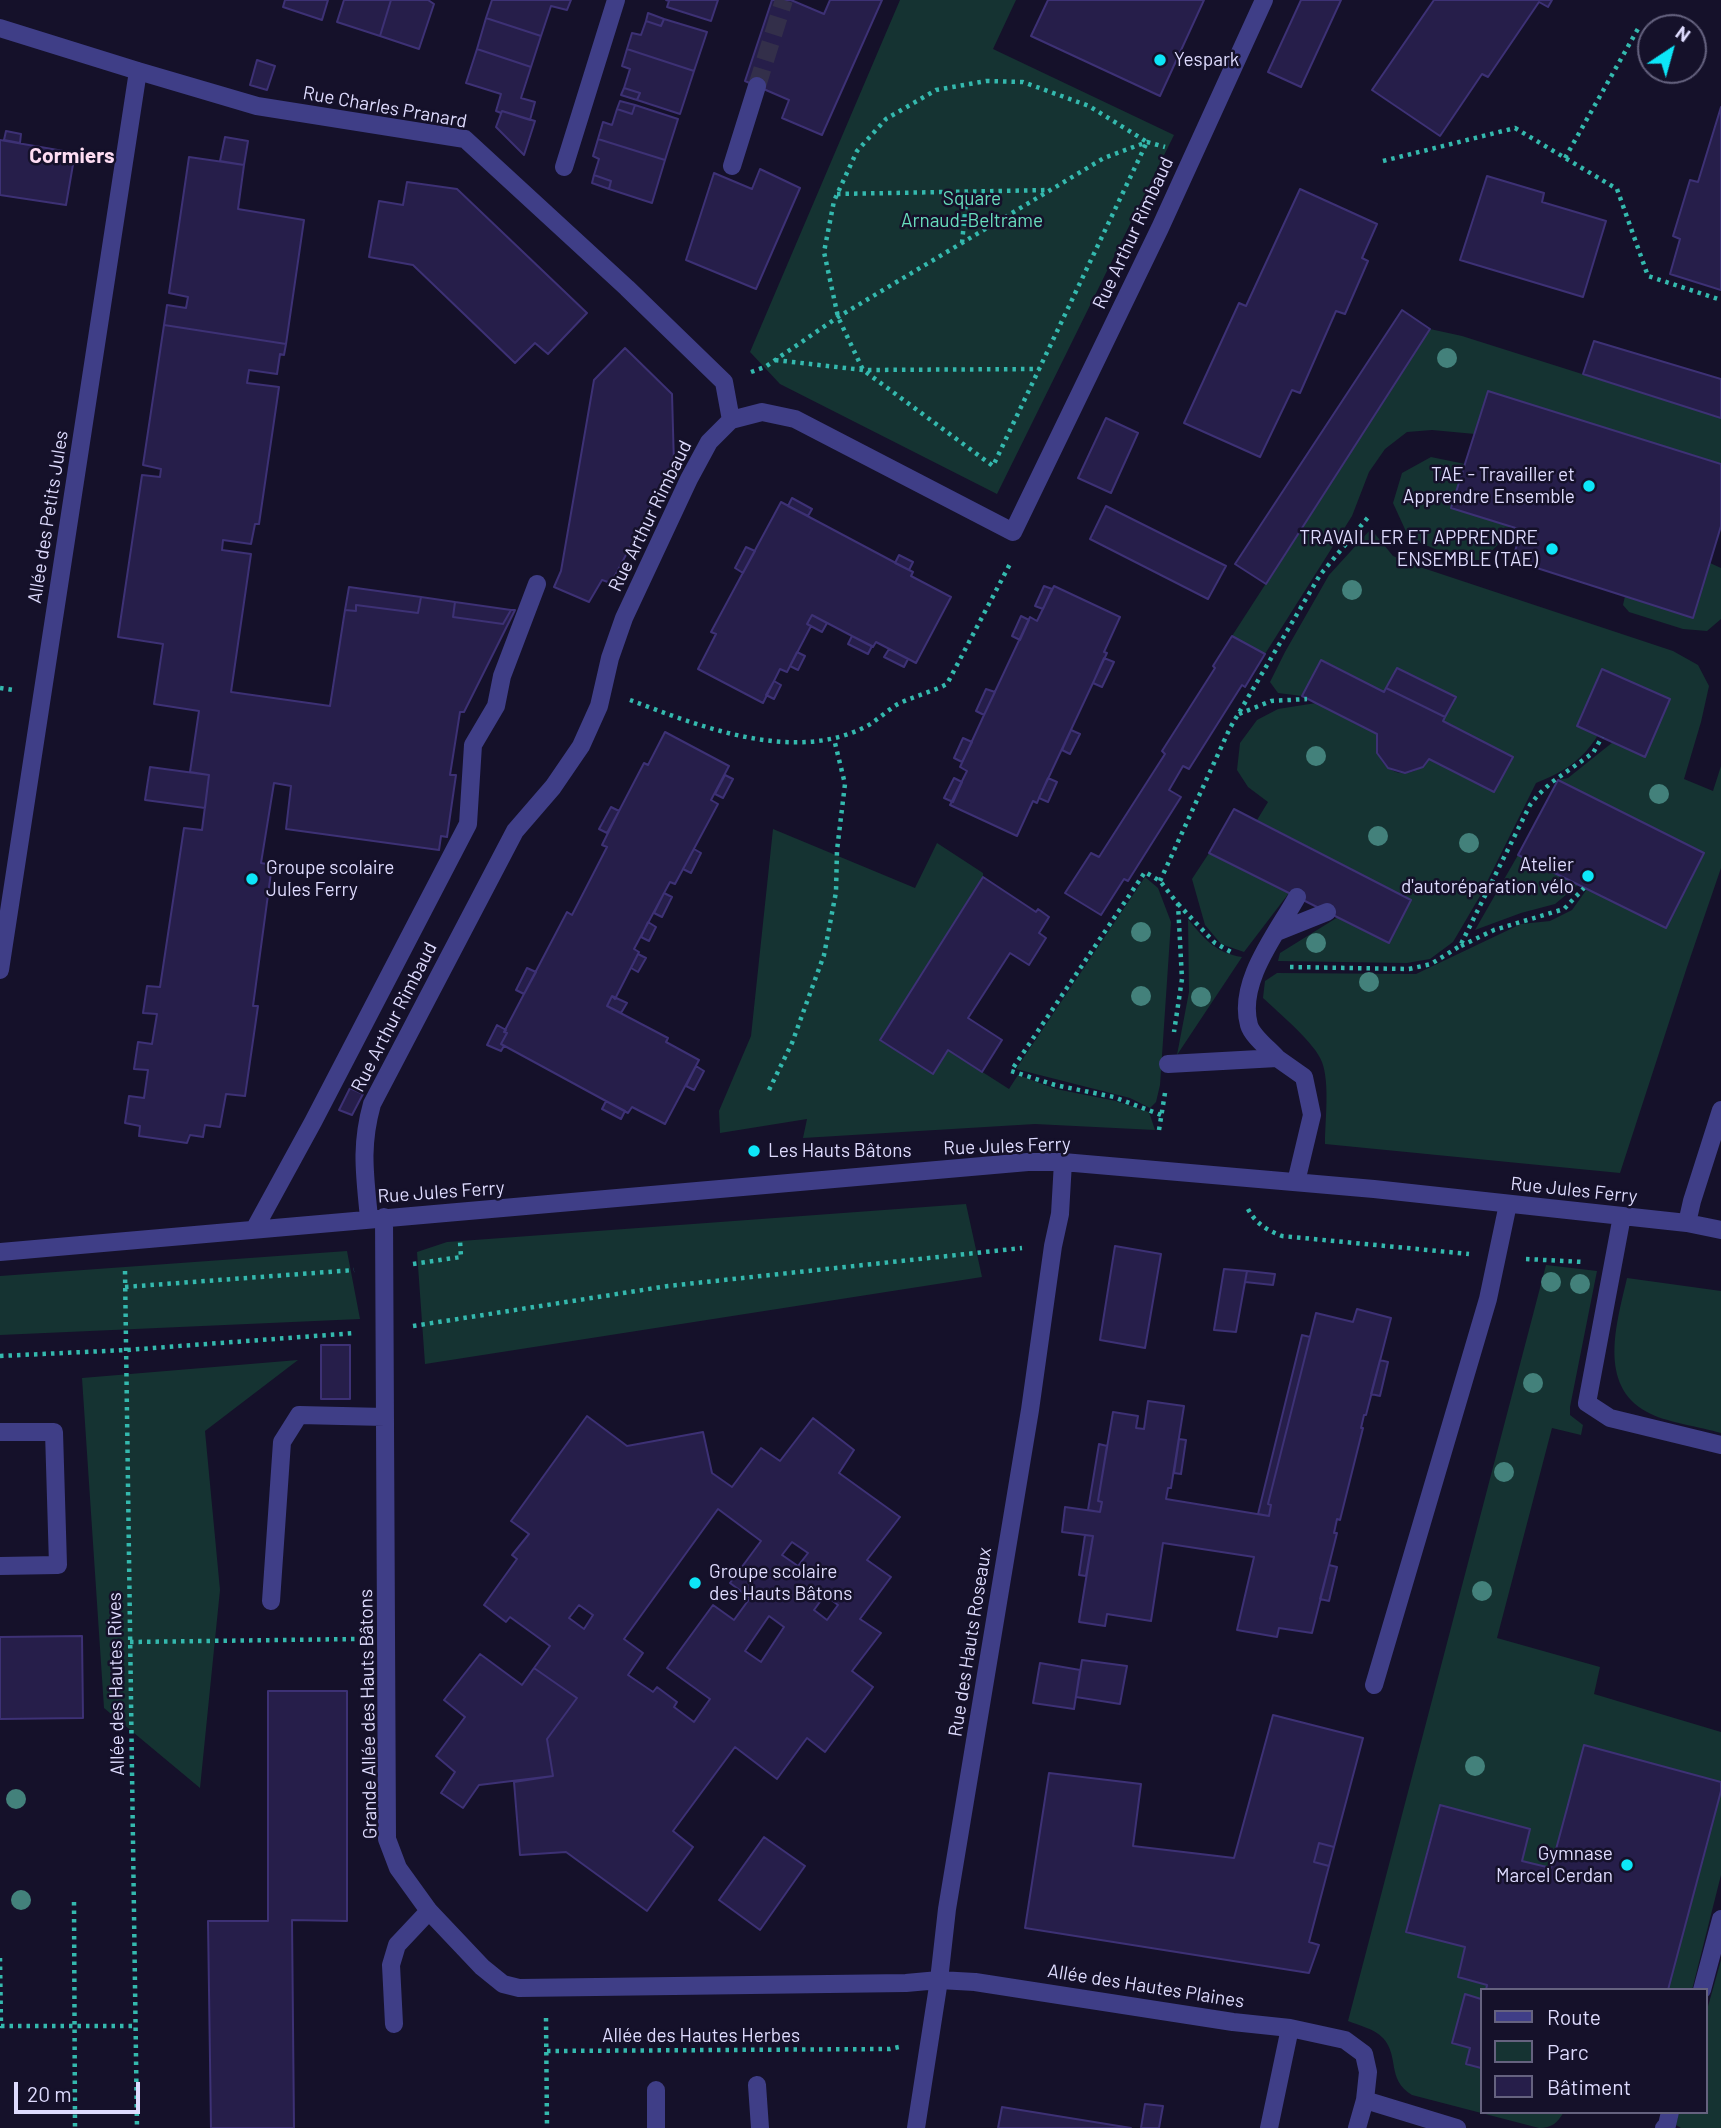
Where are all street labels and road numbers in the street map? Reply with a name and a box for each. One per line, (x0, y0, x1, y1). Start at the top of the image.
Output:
street label: Rue Charles Pranard (301, 81, 469, 133)
street label: Rue Arthur Rimbaud (1088, 153, 1178, 313)
street label: Allée des Petits Jules (23, 429, 73, 605)
street label: Rue Arthur Rimbaud (604, 437, 696, 595)
street label: Rue Arthur Rimbaud (346, 938, 442, 1096)
street label: Rue Jules Ferry (943, 1132, 1071, 1160)
street label: Rue Jules Ferry (1509, 1172, 1639, 1208)
street label: Rue Jules Ferry (377, 1176, 505, 1208)
street label: Rue des Hauts Roseaux (944, 1546, 996, 1738)
street label: Grande Allée des Hauts Bâtons (354, 1589, 382, 1839)
street label: Allée des Hautes Rives (103, 1592, 129, 1776)
street label: Allée des Hautes Plaines (1046, 1959, 1246, 2013)
street label: Allée des Hautes Herbes (602, 2025, 800, 2047)

